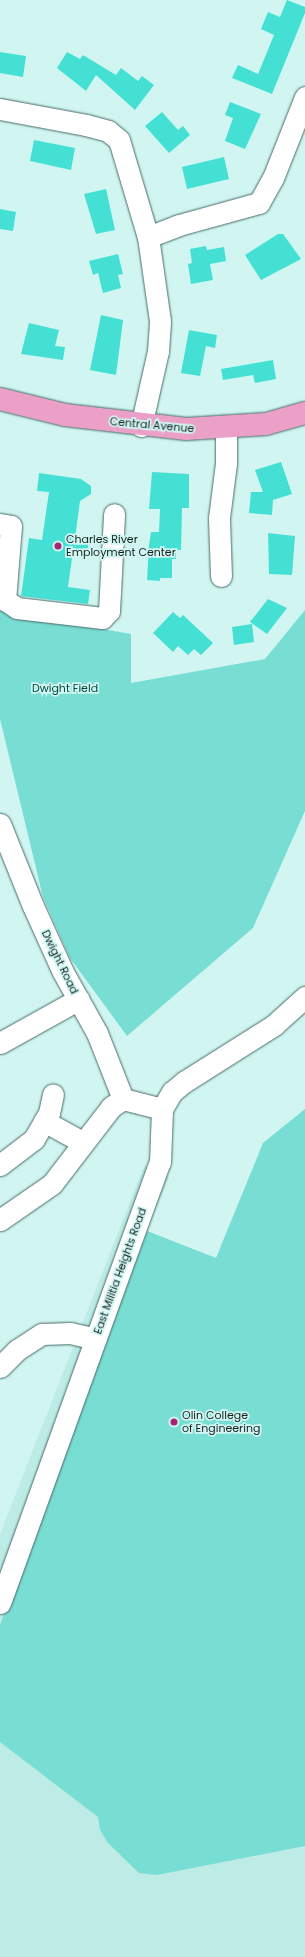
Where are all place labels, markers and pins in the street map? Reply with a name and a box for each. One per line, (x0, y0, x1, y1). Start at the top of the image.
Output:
place label: Charles River Employment Center (66, 533, 176, 559)
marker: Charles River Employment Center (53, 541, 63, 551)
place label: Olin College of Engineering (182, 1409, 260, 1435)
marker: Olin College of Engineering (169, 1417, 179, 1427)

